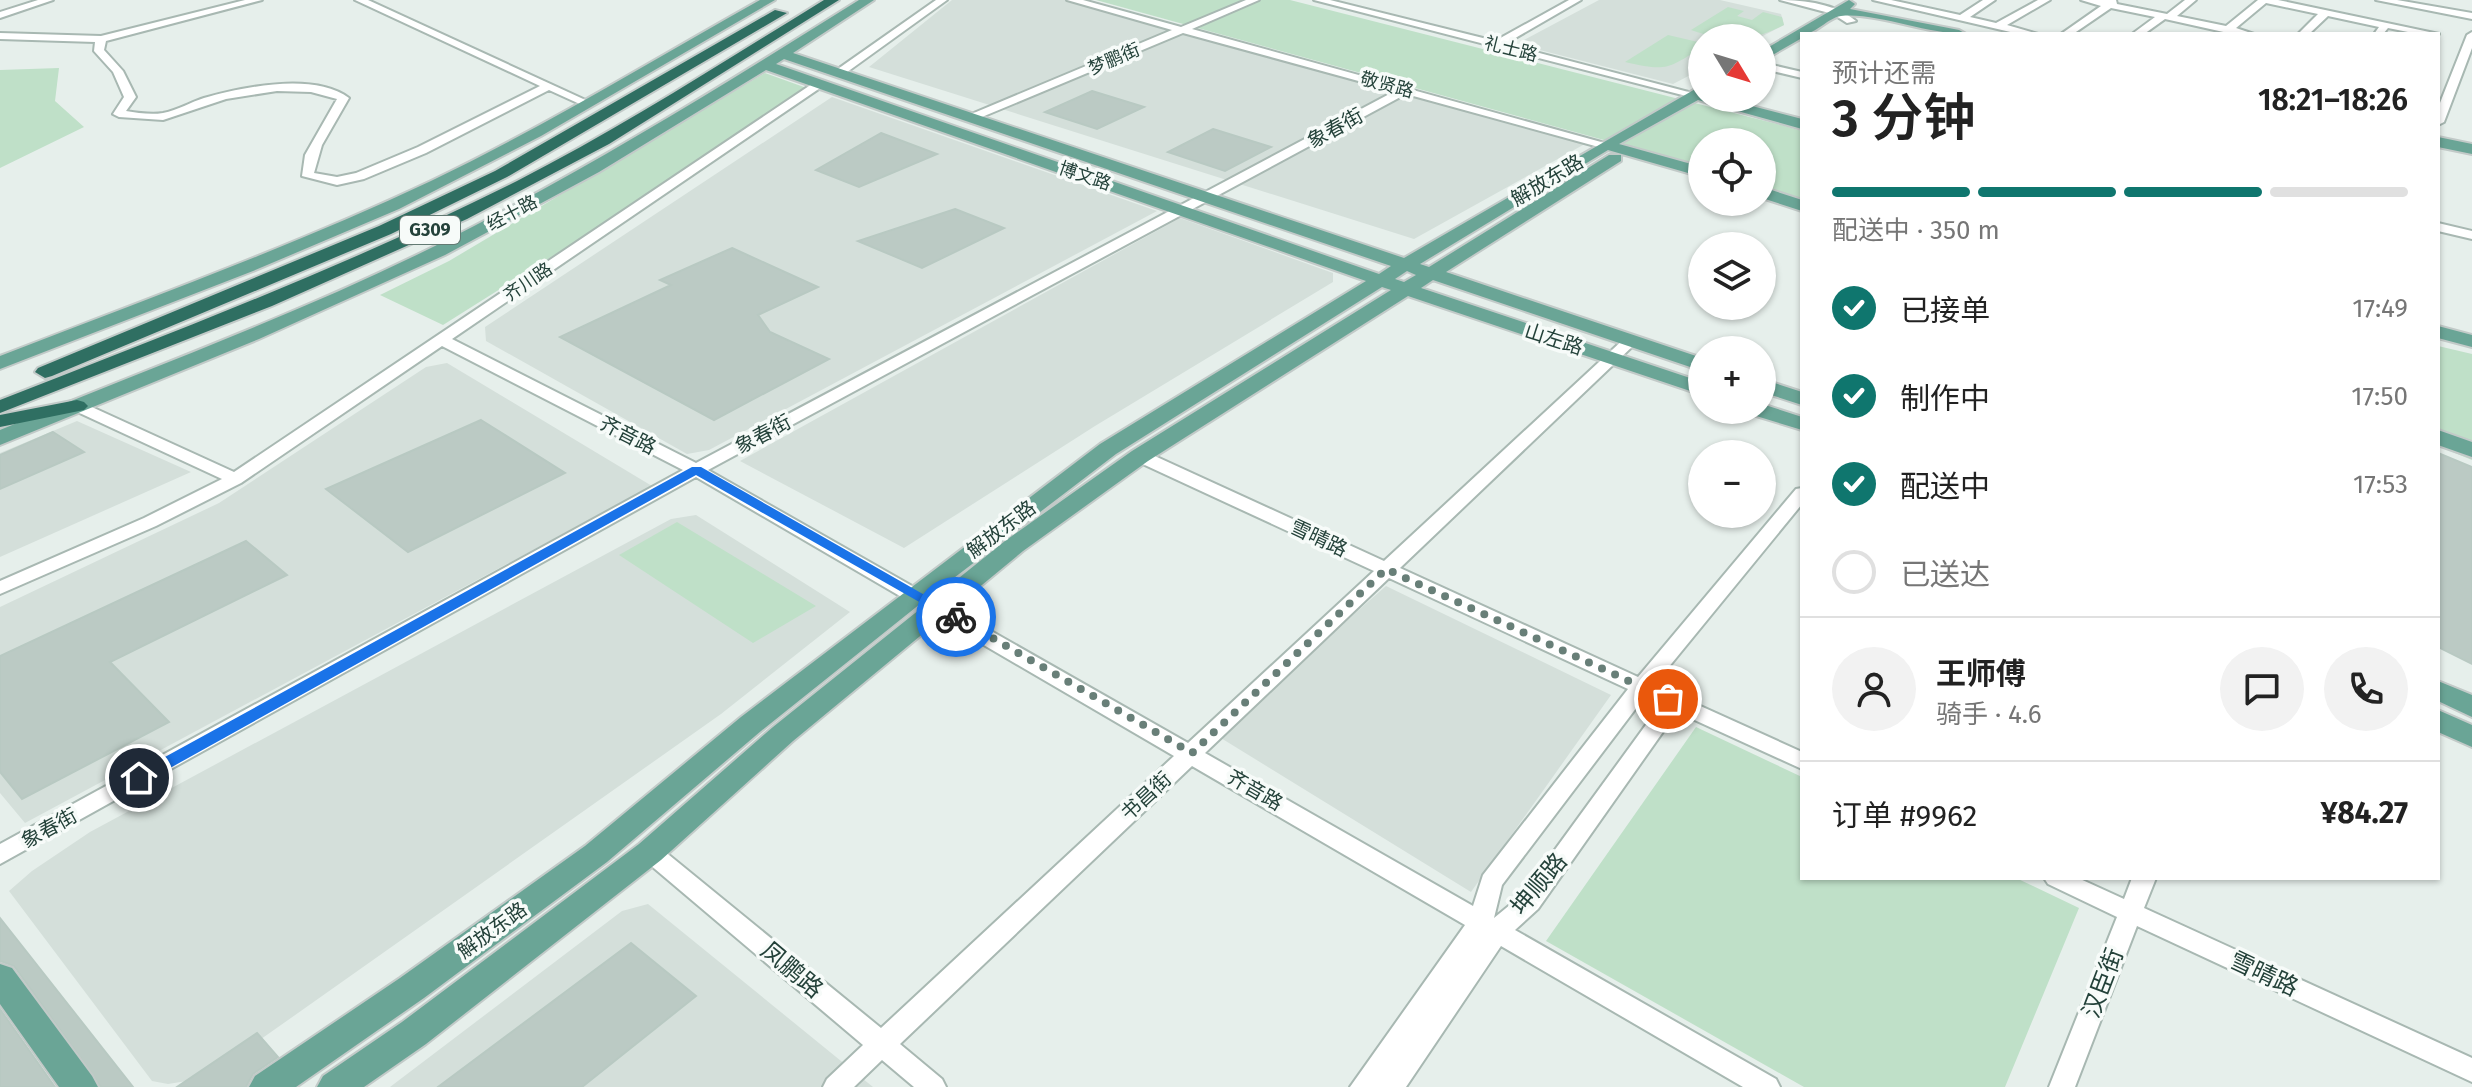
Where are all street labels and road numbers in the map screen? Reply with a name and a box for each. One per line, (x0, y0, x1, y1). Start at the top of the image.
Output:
street label: 礼士路 (1482, 32, 1540, 66)
street label: 梦鹏街 (1085, 38, 1143, 80)
street label: 敬贤路 (1358, 67, 1416, 103)
street label: 象春街 (1303, 103, 1367, 153)
street label: 解放东路 (1507, 149, 1587, 211)
street label: 博文路 (1056, 157, 1114, 195)
street label: 经十路 (483, 191, 541, 235)
road number: G309 (400, 216, 460, 244)
street label: 齐川路 (499, 258, 557, 306)
street label: 山左路 (1522, 318, 1586, 360)
street label: 象春街 (731, 409, 795, 459)
street label: 齐音路 (596, 411, 660, 459)
street label: 解放东路 (962, 495, 1040, 563)
street label: 雪晴路 (1287, 514, 1351, 562)
street label: 齐音路 (1223, 765, 1287, 815)
street label: 书昌街 (1116, 767, 1176, 825)
street label: 象春街 (17, 803, 81, 853)
street label: 坤顺路 (1505, 847, 1573, 921)
street label: 解放东路 (453, 897, 531, 963)
street label: 凤鹏路 (755, 936, 829, 1004)
street label: 汉臣街 (2077, 944, 2129, 1022)
street label: 雪晴路 (2225, 946, 2303, 1002)

